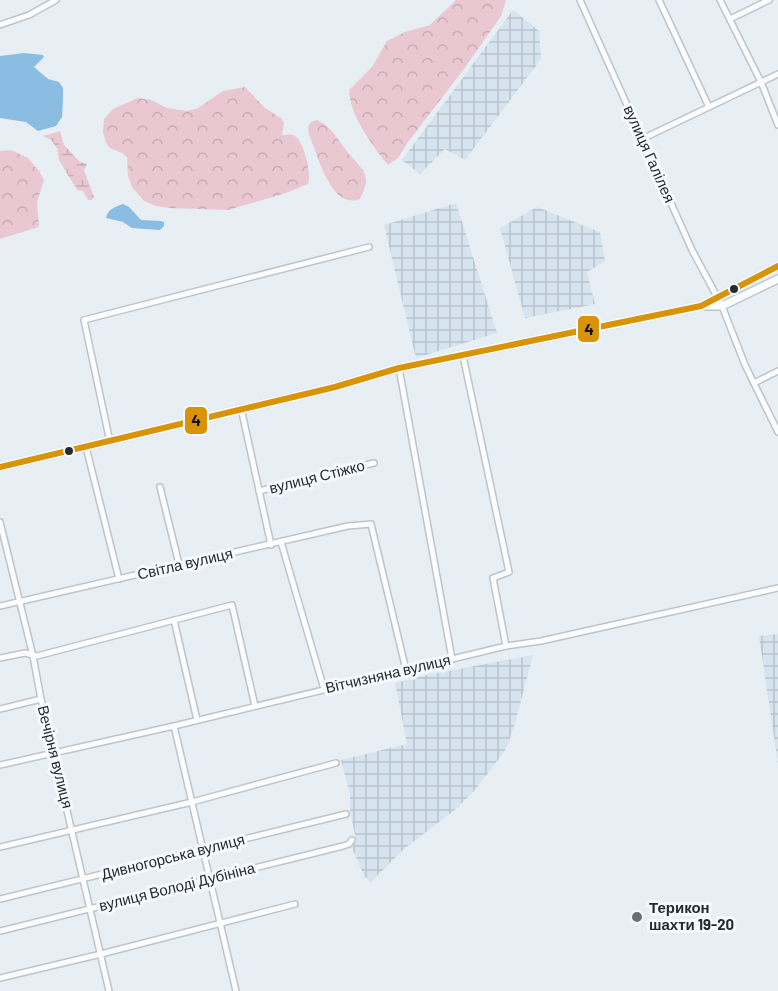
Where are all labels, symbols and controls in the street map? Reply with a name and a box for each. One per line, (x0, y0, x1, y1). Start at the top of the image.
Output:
street label: вулиця Галілея (620, 102, 679, 205)
unlabelled marker (728, 283, 740, 295)
line badge: 4 (577, 315, 600, 343)
text: 4 (584, 319, 594, 338)
line badge: 4 (184, 406, 208, 435)
text: 4 (191, 410, 201, 429)
unlabelled marker (63, 445, 75, 457)
street label: вулиця Стіжко (267, 455, 366, 497)
street label: Світла вулиця (135, 543, 234, 583)
street label: Вітчизняна вулиця (323, 650, 452, 696)
street label: Вечірня вулиця (34, 703, 77, 810)
street label: Дивногорська вулиця (99, 829, 246, 883)
street label: вулиця Володі Дубініна (97, 858, 257, 914)
place label: Терикон шахти 19-20 (649, 898, 734, 933)
marker: Терикон шахти 19-20 (630, 910, 644, 924)

